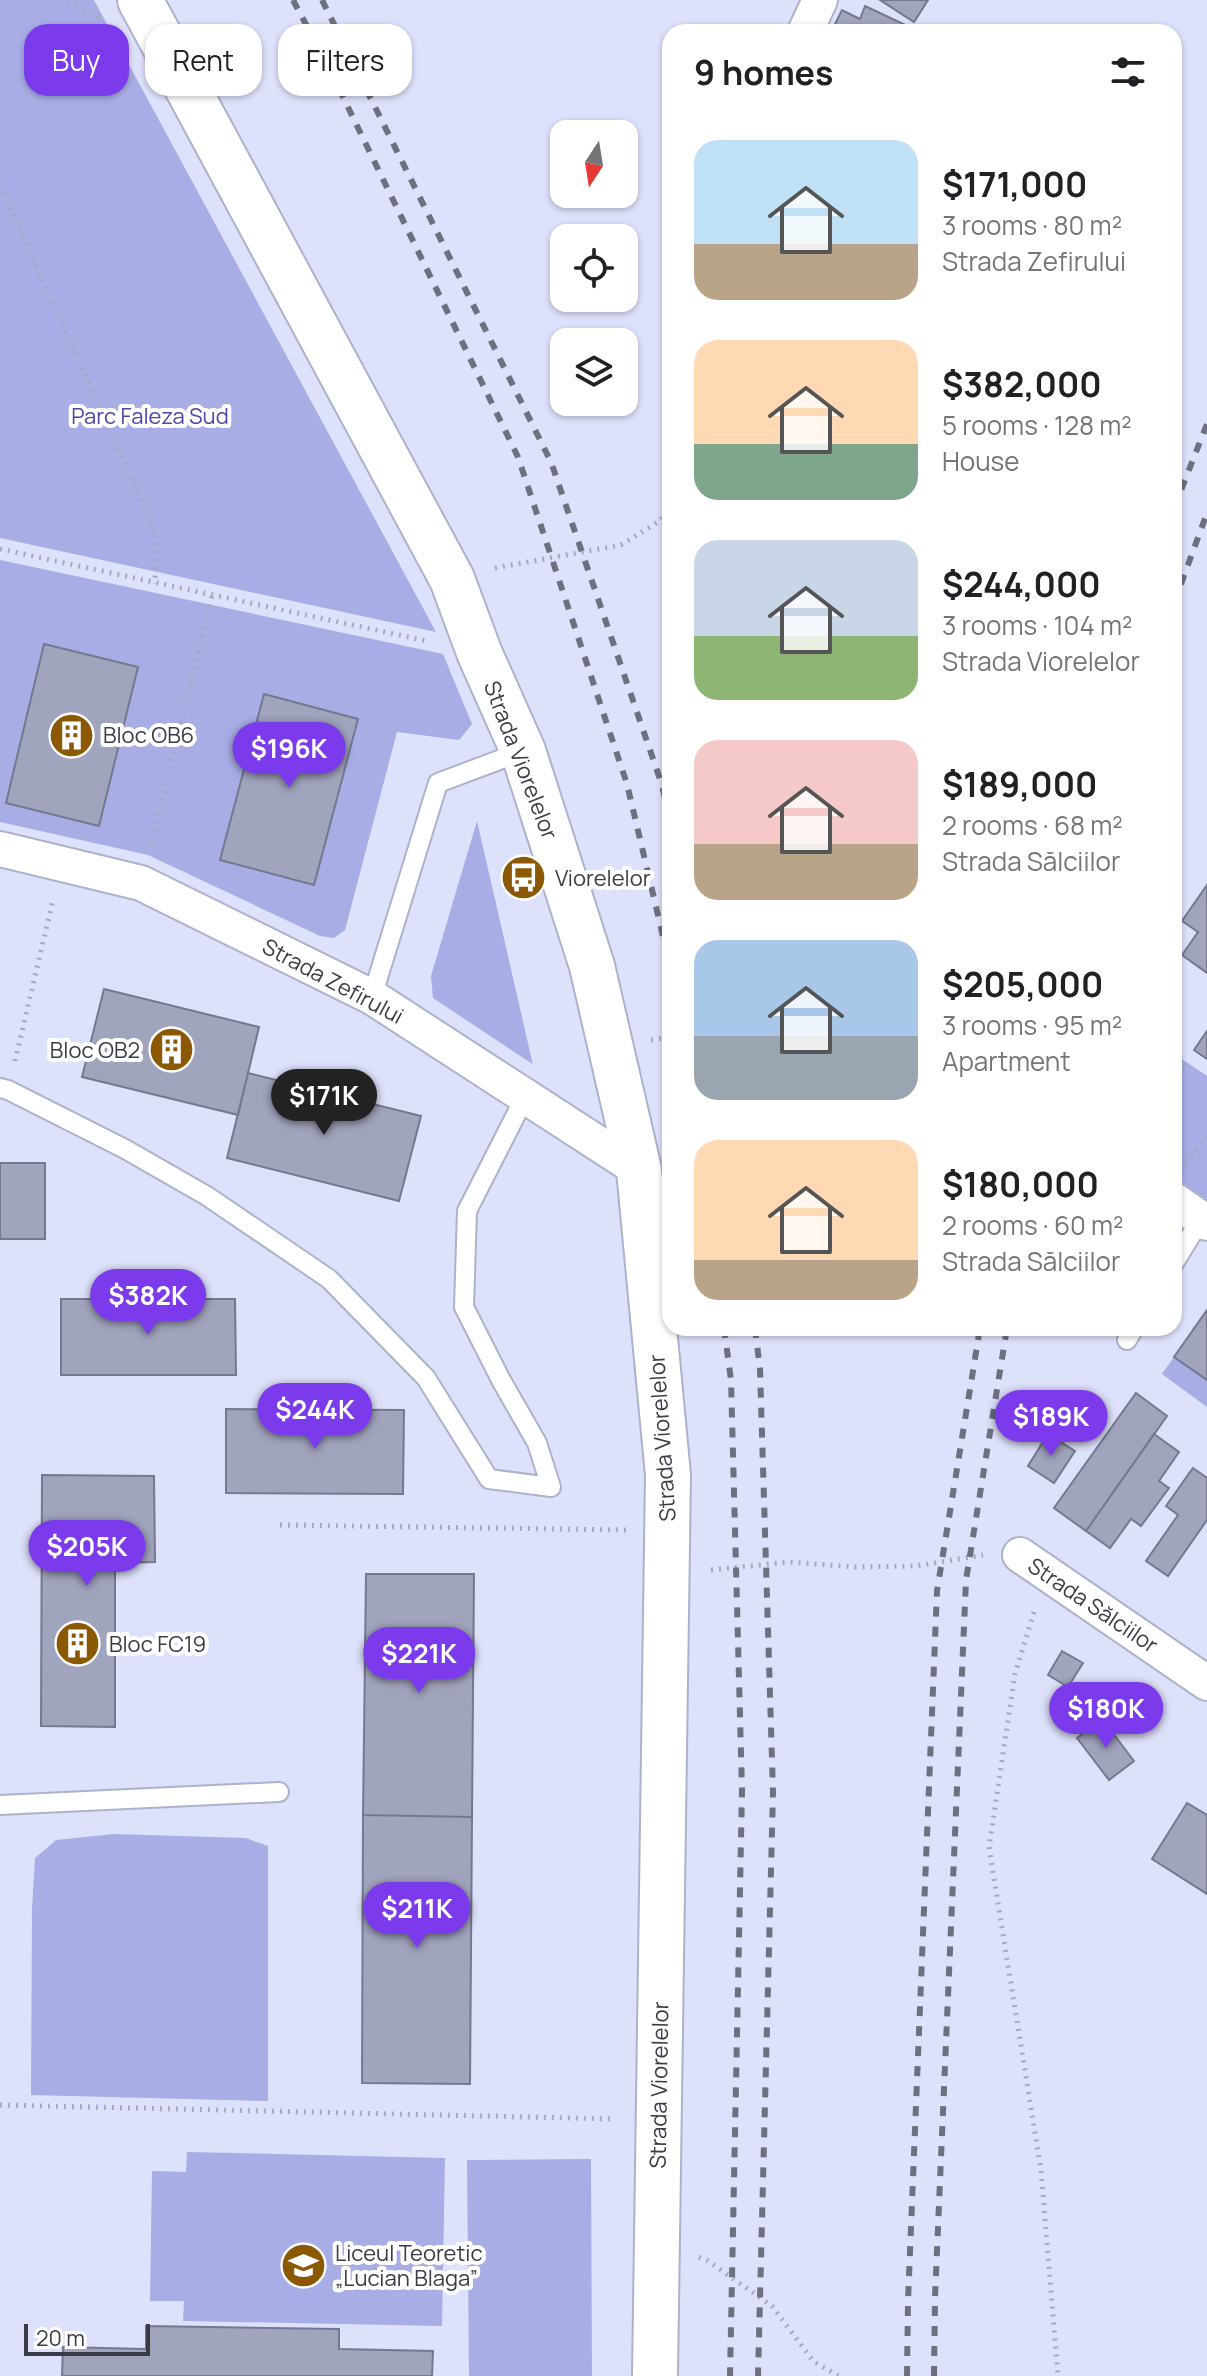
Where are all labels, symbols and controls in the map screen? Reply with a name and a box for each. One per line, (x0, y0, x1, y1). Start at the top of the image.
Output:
chip: Buy (24, 24, 129, 96)
chip: Rent (145, 24, 262, 96)
chip: Filters (278, 24, 412, 96)
text: 9 homes (694, 49, 833, 95)
icon: filters (1106, 50, 1150, 94)
north arrow (550, 120, 638, 208)
map controls (550, 120, 638, 416)
text: $171,000 (942, 161, 1087, 207)
icon: home (758, 172, 854, 268)
text: 3 rooms · 80 m² (942, 207, 1122, 243)
button: locate (550, 224, 638, 312)
text: Strada Zefirului (942, 243, 1126, 279)
button: layers (550, 328, 638, 416)
text: $382,000 (942, 361, 1102, 407)
icon: home (758, 372, 854, 468)
park label: Parc Faleza Sud (71, 401, 229, 431)
text: 5 rooms · 128 m² (942, 407, 1132, 443)
text: House (942, 443, 1019, 479)
text: $244,000 (942, 561, 1101, 607)
icon: home (758, 572, 854, 668)
text: 3 rooms · 104 m² (942, 607, 1132, 643)
text: Strada Viorelelor (942, 643, 1140, 679)
street label: Strada Viorelelor (477, 676, 565, 844)
building icon: Bloc OB6 (48, 711, 96, 759)
place label: Bloc OB6 (103, 720, 194, 750)
pin: $196K (233, 722, 345, 790)
text: $196K (251, 730, 327, 766)
text: $189,000 (942, 761, 1097, 807)
icon: home (758, 772, 854, 868)
text: 2 rooms · 68 m² (942, 807, 1123, 843)
text: Strada Sălciilor (942, 843, 1120, 879)
bus stop icon: Viorelelor (500, 854, 548, 902)
place label: Viorelelor (555, 863, 651, 893)
street label: Strada Zefirului (257, 931, 409, 1031)
text: $205,000 (942, 961, 1103, 1007)
icon: home (758, 972, 854, 1068)
text: 3 rooms · 95 m² (942, 1007, 1122, 1043)
building icon: Bloc OB2 (147, 1026, 195, 1074)
place label: Bloc OB2 (50, 1035, 140, 1065)
text: Apartment (942, 1043, 1071, 1079)
pin: $171K (268, 1069, 380, 1137)
text: $171K (289, 1077, 359, 1113)
text: $180,000 (942, 1161, 1099, 1207)
icon: home (758, 1172, 854, 1268)
text: 2 rooms · 60 m² (942, 1207, 1124, 1243)
text: Strada Sălciilor (942, 1243, 1120, 1279)
pin: $382K (92, 1269, 204, 1337)
text: $382K (108, 1277, 188, 1313)
street label: Strada Viorelelor (641, 1353, 683, 1523)
pin: $244K (259, 1383, 371, 1451)
pin: $189K (995, 1390, 1107, 1458)
text: $244K (275, 1391, 355, 1427)
text: $189K (1013, 1398, 1089, 1434)
pin: $205K (31, 1520, 143, 1588)
text: $205K (47, 1528, 127, 1564)
street label: Strada Sălciilor (1022, 1550, 1164, 1660)
building icon: Bloc FC19 (54, 1620, 102, 1668)
pin: $221K (363, 1627, 475, 1695)
place label: Bloc FC19 (109, 1629, 206, 1659)
text: $221K (381, 1635, 457, 1671)
pin: $180K (1050, 1682, 1162, 1750)
text: $180K (1067, 1690, 1145, 1726)
pin: $211K (361, 1882, 473, 1950)
text: $211K (381, 1890, 453, 1926)
street label: Strada Viorelelor (643, 2001, 675, 2169)
place label: Liceul Teoretic „Lucian Blaga” (335, 2238, 483, 2293)
school or university icon: Liceul Teoretic „Lucian Blaga” (280, 2242, 328, 2290)
scale bar (24, 2320, 150, 2356)
text: 20 m (36, 2323, 85, 2353)

